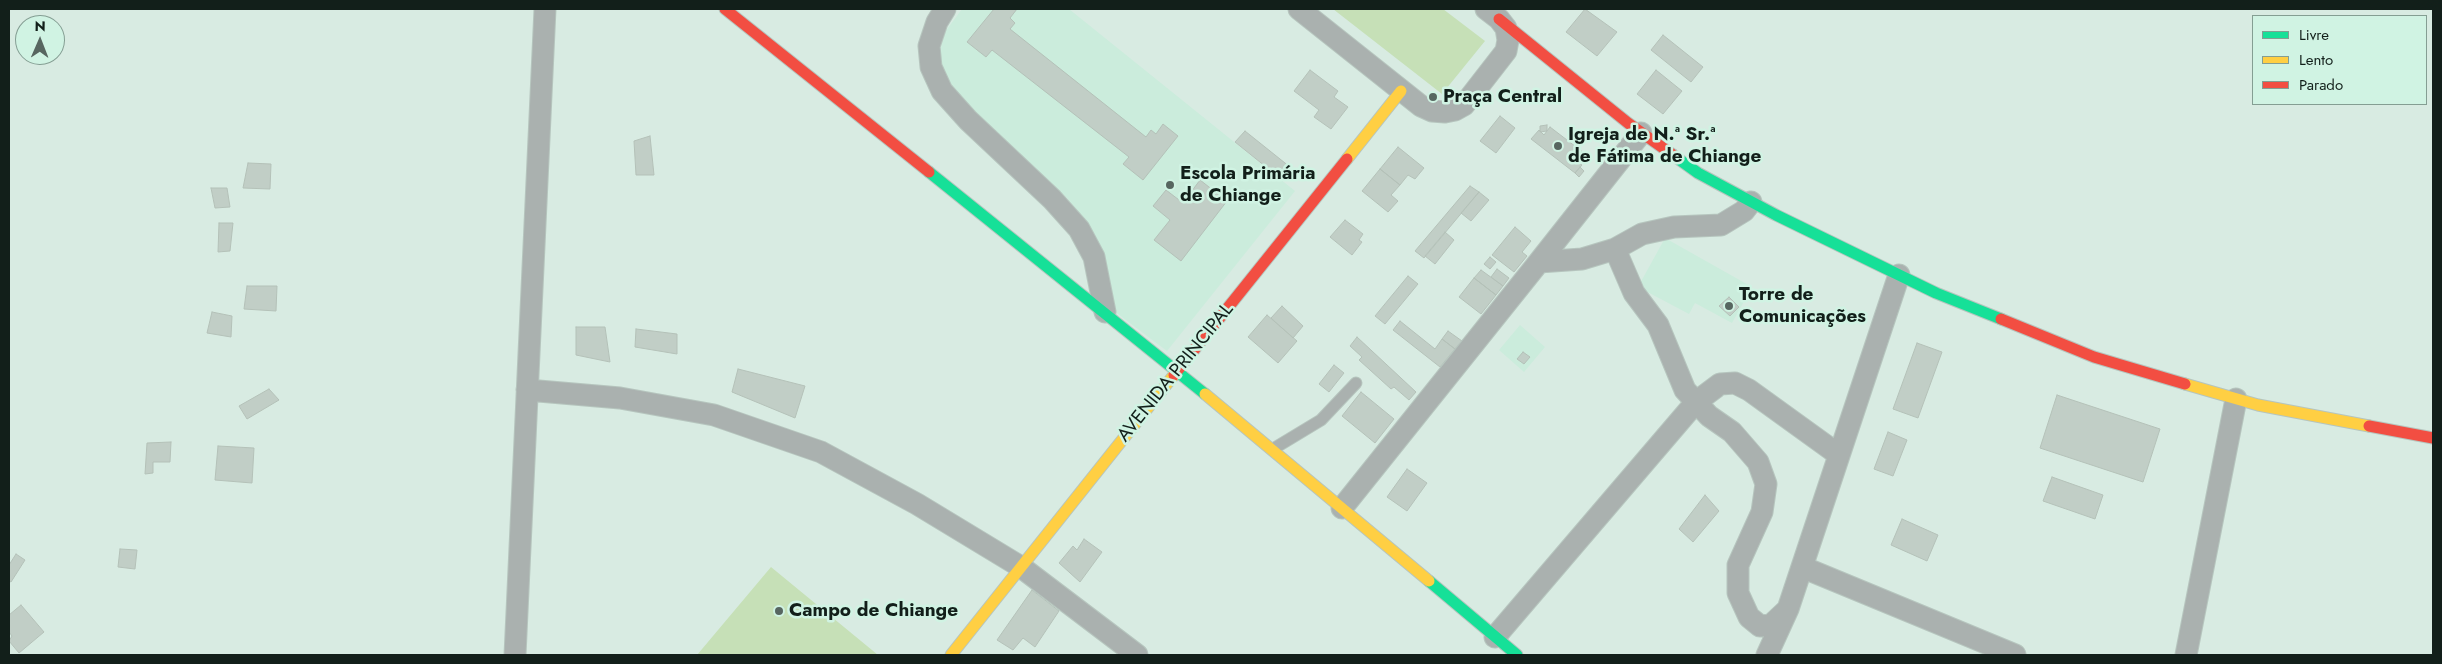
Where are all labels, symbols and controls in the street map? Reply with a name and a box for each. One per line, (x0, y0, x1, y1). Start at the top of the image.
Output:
north arrow (15, 15, 65, 65)
legend (2252, 15, 2427, 105)
text: N (35, 16, 46, 36)
text: Livre (2299, 24, 2329, 46)
text: Lento (2299, 49, 2333, 71)
text: Parado (2299, 74, 2343, 96)
place label: Praça Central (1443, 86, 1562, 108)
marker: Praça Central (1427, 91, 1439, 103)
place label: Igreja de N.ª Sr.ª de Fátima de Chiange (1568, 124, 1761, 168)
marker: Igreja de N.ª Sr.ª de Fátima de Chiange (1552, 140, 1564, 152)
place label: Escola Primária de Chiange (1180, 163, 1316, 207)
marker: Escola Primária de Chiange (1164, 179, 1176, 191)
place label: Torre de Comunicações (1739, 284, 1866, 328)
street label: AVENIDA PRINCIPAL (1113, 299, 1239, 447)
marker: Torre de Comunicações (1723, 300, 1735, 312)
place label: Campo de Chiange (789, 600, 958, 622)
marker: Campo de Chiange (773, 605, 785, 617)

